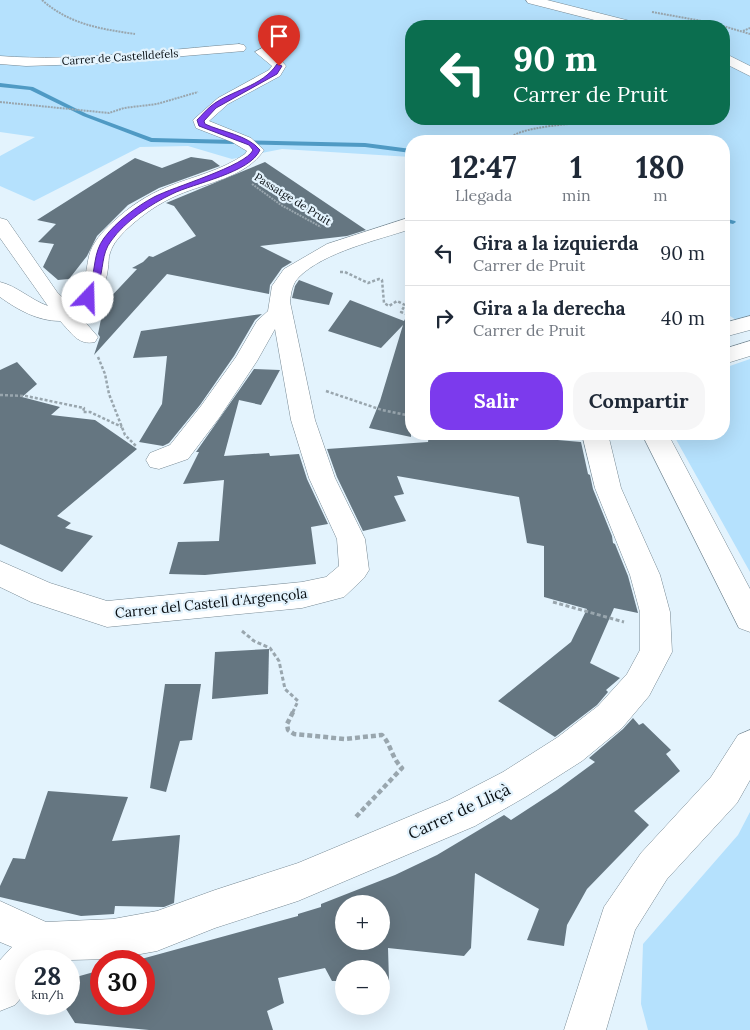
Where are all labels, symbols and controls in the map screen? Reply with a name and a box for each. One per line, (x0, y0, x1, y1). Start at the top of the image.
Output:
pin (258, 15, 300, 66)
icon: arrive (265, 22, 293, 50)
text: 90 m (513, 36, 597, 81)
icon: left (430, 40, 495, 105)
street label: Carrer de Castelldefels (61, 46, 179, 68)
text: Carrer de Pruit (513, 80, 668, 108)
text: 12:47 (450, 148, 517, 186)
text: 1 (570, 148, 582, 186)
text: 180 (636, 148, 685, 186)
street label: Passatge de Pruit (252, 170, 335, 229)
text: Llegada (455, 185, 512, 205)
text: min (562, 185, 591, 205)
text: m (653, 185, 667, 205)
text: Gira a la izquierda (473, 231, 639, 255)
icon: left (430, 239, 458, 267)
text: 90 m (660, 241, 705, 265)
text: Carrer de Pruit (473, 255, 586, 275)
position arrow (61, 271, 113, 323)
text: Gira a la derecha (473, 296, 626, 320)
icon: right (430, 304, 458, 332)
text: 40 m (661, 306, 705, 330)
text: Carrer de Pruit (473, 320, 586, 340)
button: Salir (430, 372, 563, 430)
button: Compartir (573, 372, 705, 430)
street label: Carrer del Castell d'Argençola (114, 584, 308, 622)
street label: Carrer de Lliçà (405, 779, 513, 843)
map controls (335, 895, 390, 1015)
button: + (335, 895, 390, 950)
speed limit sign: 30 (90, 950, 155, 1015)
text: 28 (34, 960, 61, 992)
button: − (335, 960, 390, 1015)
text: km/h (31, 987, 64, 1002)

